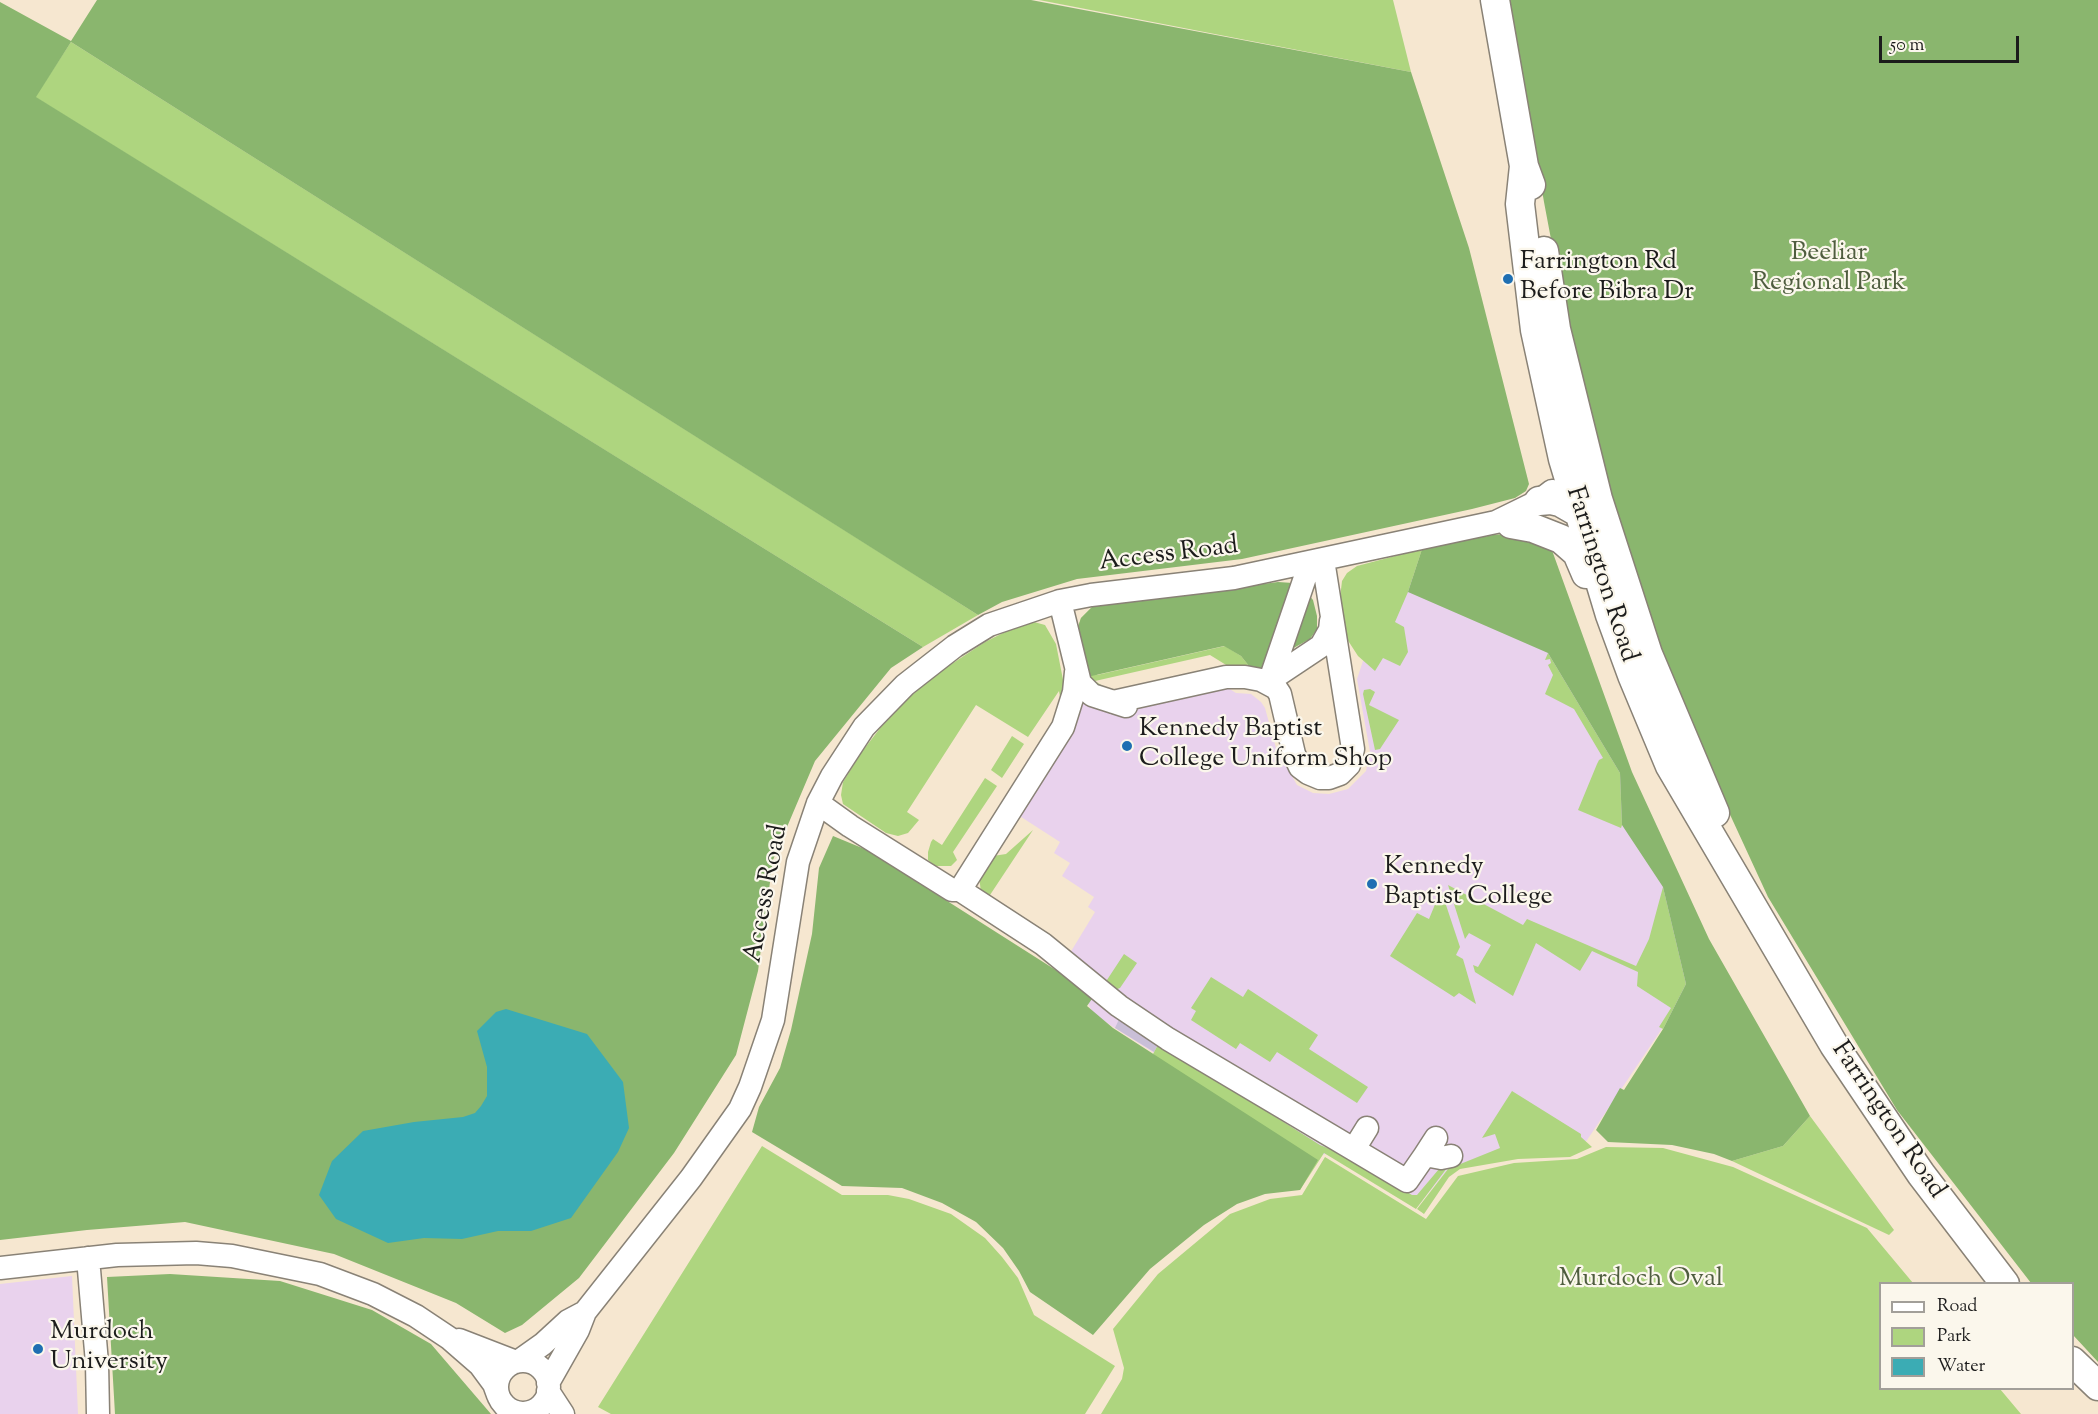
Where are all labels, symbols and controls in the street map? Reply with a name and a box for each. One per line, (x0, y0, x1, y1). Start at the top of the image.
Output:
scale bar (1882, 24, 2022, 62)
text: 50 m (1890, 33, 1924, 59)
park label: Beeliar Regional Park (1752, 239, 1906, 300)
place label: Farrington Rd Before Bibra Dr (1520, 248, 1694, 310)
marker: Farrington Rd Before Bibra Dr (1501, 272, 1515, 286)
street label: Farrington Road (1557, 483, 1643, 667)
street label: Access Road (1098, 532, 1240, 580)
place label: Kennedy Baptist College Uniform Shop (1139, 715, 1392, 776)
marker: Kennedy Baptist College Uniform Shop (1120, 739, 1134, 753)
street label: Access Road (739, 822, 797, 966)
place label: Kennedy Baptist College (1384, 853, 1553, 915)
marker: Kennedy Baptist College (1365, 877, 1379, 891)
street label: Farrington Road (1823, 1037, 1951, 1205)
park label: Murdoch Oval (1559, 1265, 1723, 1297)
legend (1879, 1282, 2074, 1390)
text: Road (1937, 1294, 1977, 1320)
place label: Murdoch University (50, 1318, 168, 1380)
text: Park (1937, 1324, 1971, 1350)
marker: Murdoch University (31, 1342, 45, 1356)
text: Water (1937, 1354, 1985, 1380)

